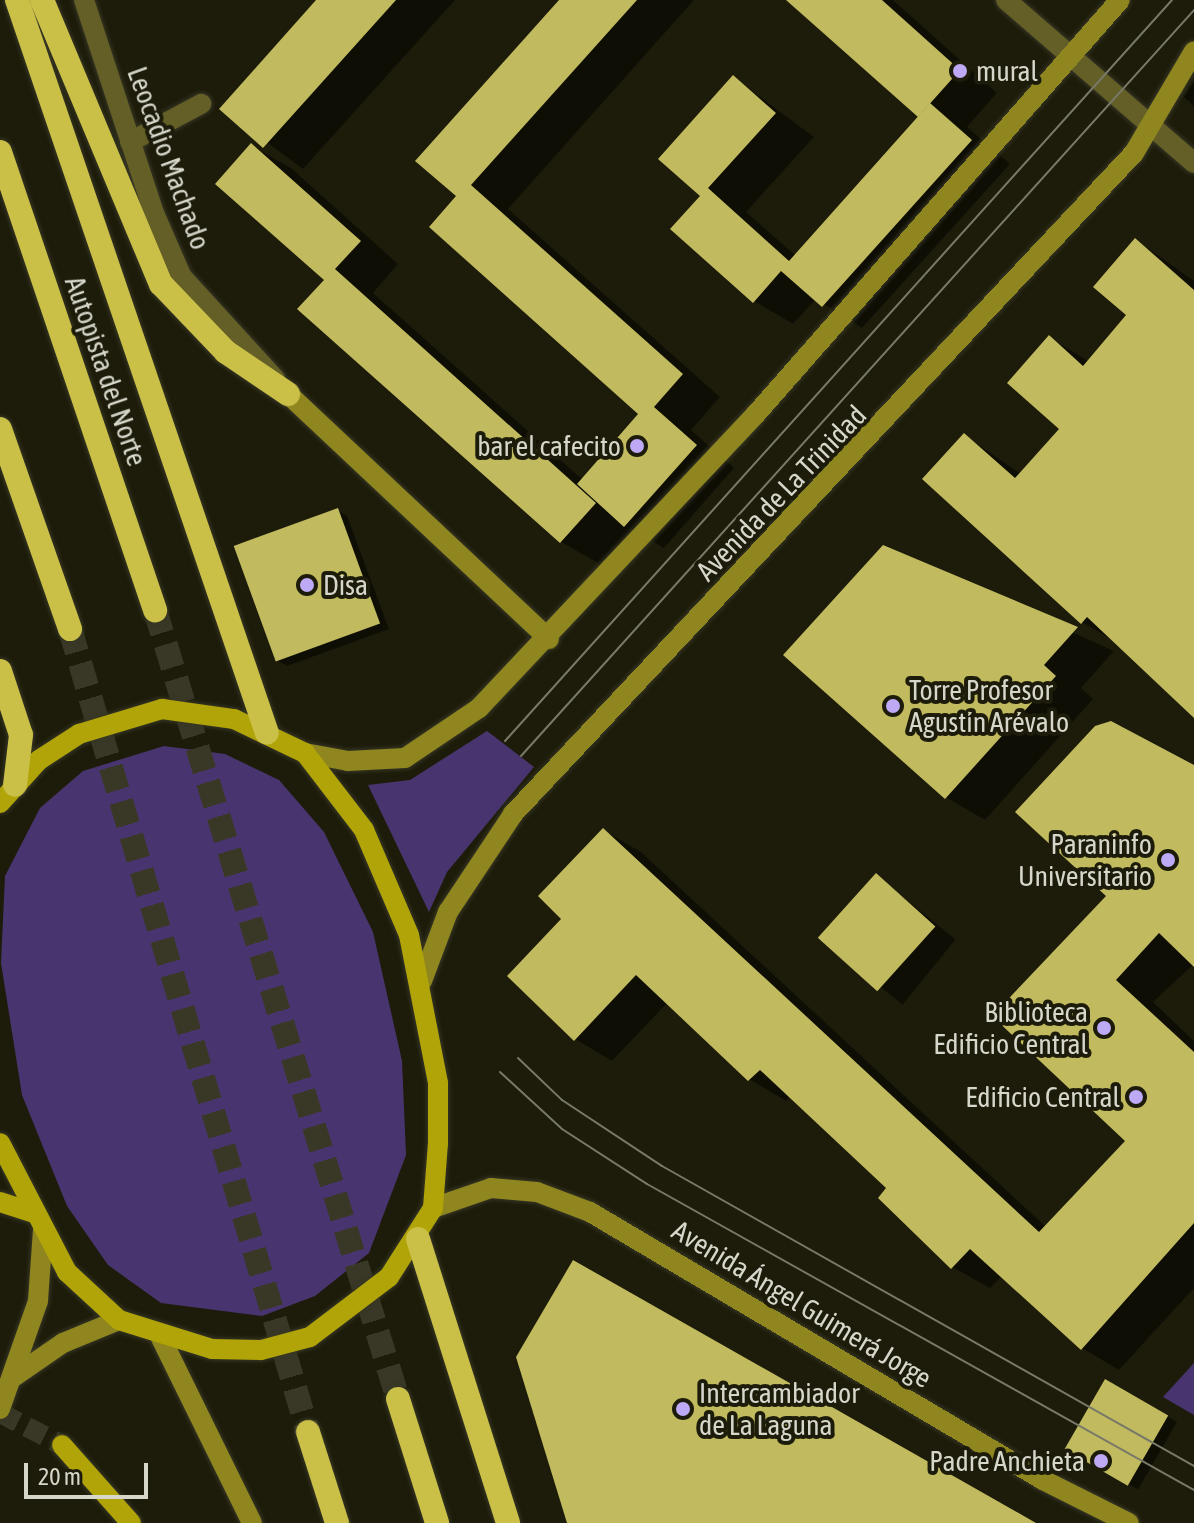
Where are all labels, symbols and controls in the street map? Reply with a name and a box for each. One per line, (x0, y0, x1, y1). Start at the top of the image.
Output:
place label: mural (976, 54, 1038, 88)
street label: Leocadio Machado (120, 62, 218, 254)
marker: mural (951, 62, 969, 80)
street label: Autopista del Norte (58, 272, 154, 470)
street label: Avenida de La Trinidad (689, 399, 873, 587)
place label: bar el cafecito (477, 429, 621, 463)
marker: bar el cafecito (628, 437, 646, 455)
place label: Disa (323, 568, 368, 602)
marker: Disa (298, 576, 316, 594)
place label: Torre Profesor Agustín Arévalo (909, 673, 1069, 739)
marker: Torre Profesor Agustín Arévalo (884, 697, 902, 715)
place label: Paraninfo Universitario (1018, 827, 1152, 893)
marker: Paraninfo Universitario (1159, 851, 1177, 869)
place label: Biblioteca Edificio Central (933, 995, 1088, 1061)
marker: Biblioteca Edificio Central (1095, 1019, 1113, 1037)
place label: Edificio Central (965, 1080, 1120, 1114)
marker: Edificio Central (1127, 1088, 1145, 1106)
street label: Avenida Ángel Guimerá Jorge (666, 1213, 938, 1395)
place label: Intercambiador de La Laguna (699, 1376, 859, 1442)
marker: Intercambiador de La Laguna (674, 1400, 692, 1418)
place label: Padre Anchieta (929, 1444, 1085, 1478)
scale bar (28, 1447, 152, 1497)
marker: Padre Anchieta (1092, 1452, 1110, 1470)
text: 20 m (38, 1463, 81, 1490)

